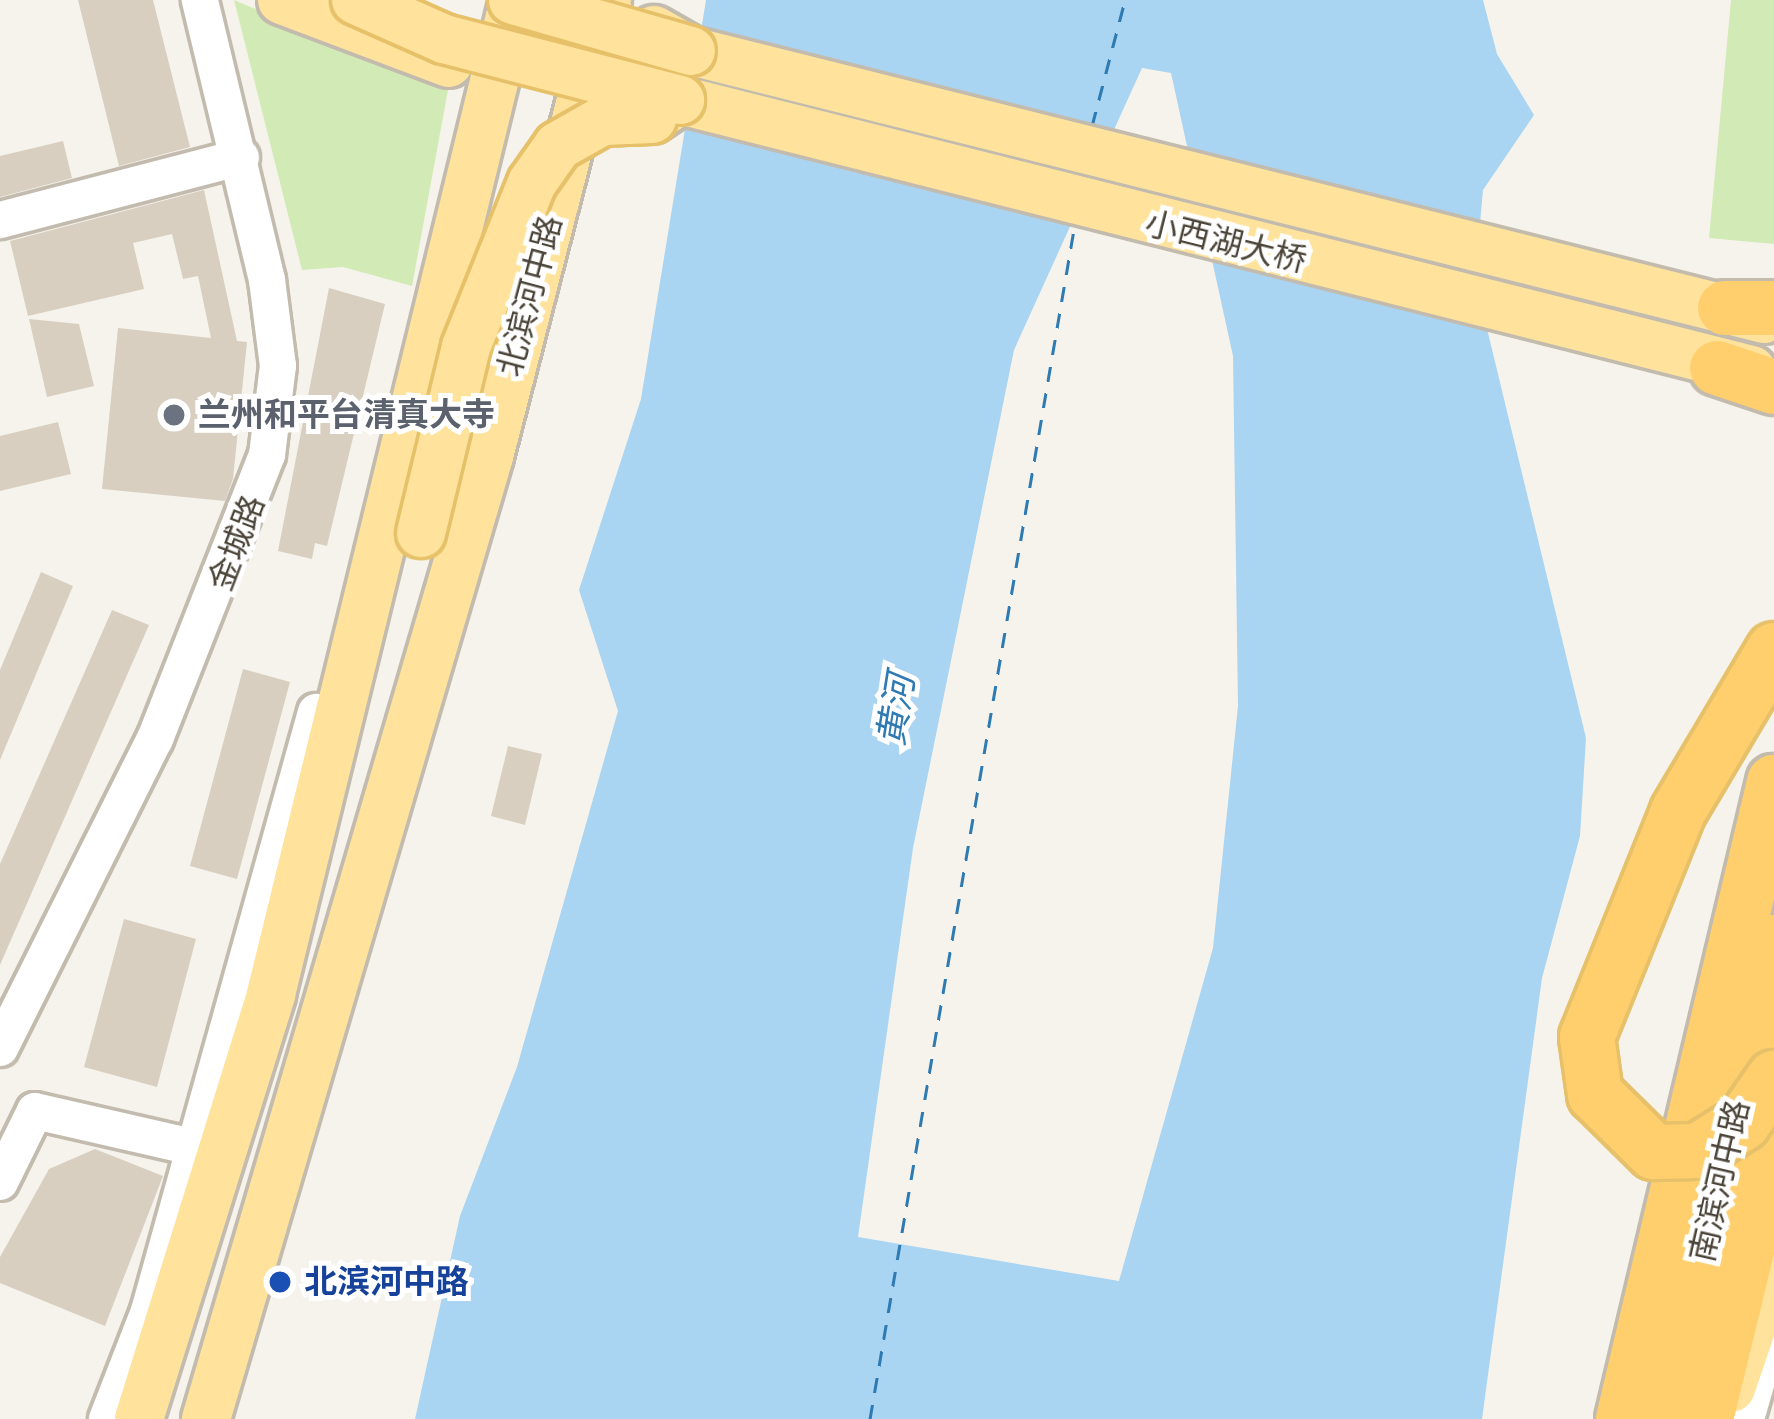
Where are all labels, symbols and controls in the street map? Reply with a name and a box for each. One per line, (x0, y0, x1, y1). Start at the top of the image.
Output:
street label: 小西湖大桥 (1141, 203, 1311, 281)
street label: 北滨河中路 (490, 211, 570, 381)
place label: 兰州和平台清真大寺 (198, 395, 495, 435)
marker: 兰州和平台清真大寺 (161, 402, 187, 428)
street label: 金城路 (201, 490, 273, 596)
water label: 黄河 (869, 671, 923, 749)
street label: 南滨河中路 (1682, 1096, 1758, 1266)
place label: 北滨河中路 (304, 1262, 469, 1302)
marker: 北滨河中路 (267, 1269, 293, 1295)

